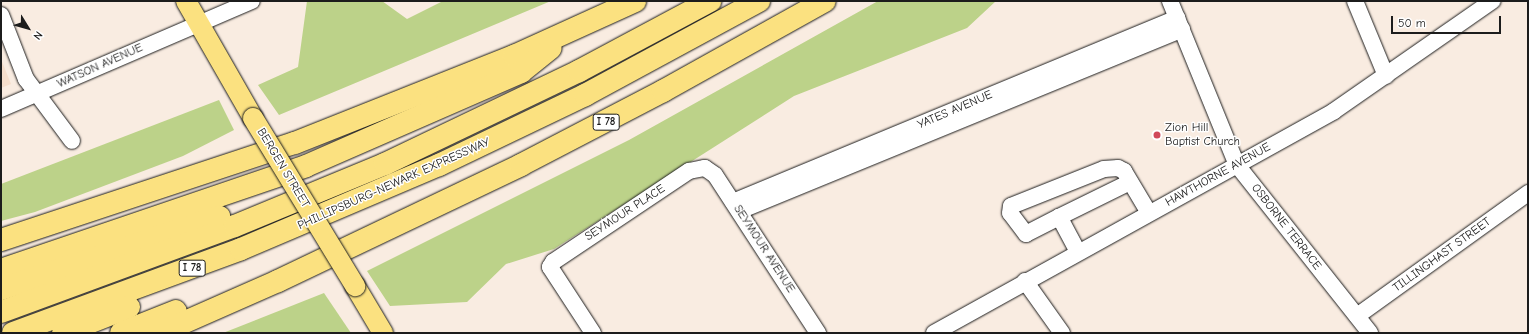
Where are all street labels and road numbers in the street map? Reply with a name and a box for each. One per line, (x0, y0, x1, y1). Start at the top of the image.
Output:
street label: WATSON AVENUE (55, 41, 145, 91)
street label: YATES AVENUE (915, 88, 995, 132)
road number: I 78 (592, 113, 620, 131)
street label: BERGEN STREET (254, 126, 312, 210)
street label: PHILLIPSBURG-NEWARK EXPRESSWAY (296, 135, 492, 233)
street label: HAWTHORNE AVENUE (1163, 140, 1273, 210)
street label: OSBORNE TERRACE (1248, 181, 1324, 273)
street label: SEYMOUR PLACE (582, 182, 668, 244)
street label: SEYMOUR AVENUE (730, 202, 798, 296)
street label: TILLINGHAST STREET (1390, 215, 1494, 295)
road number: I 78 (178, 259, 206, 277)

